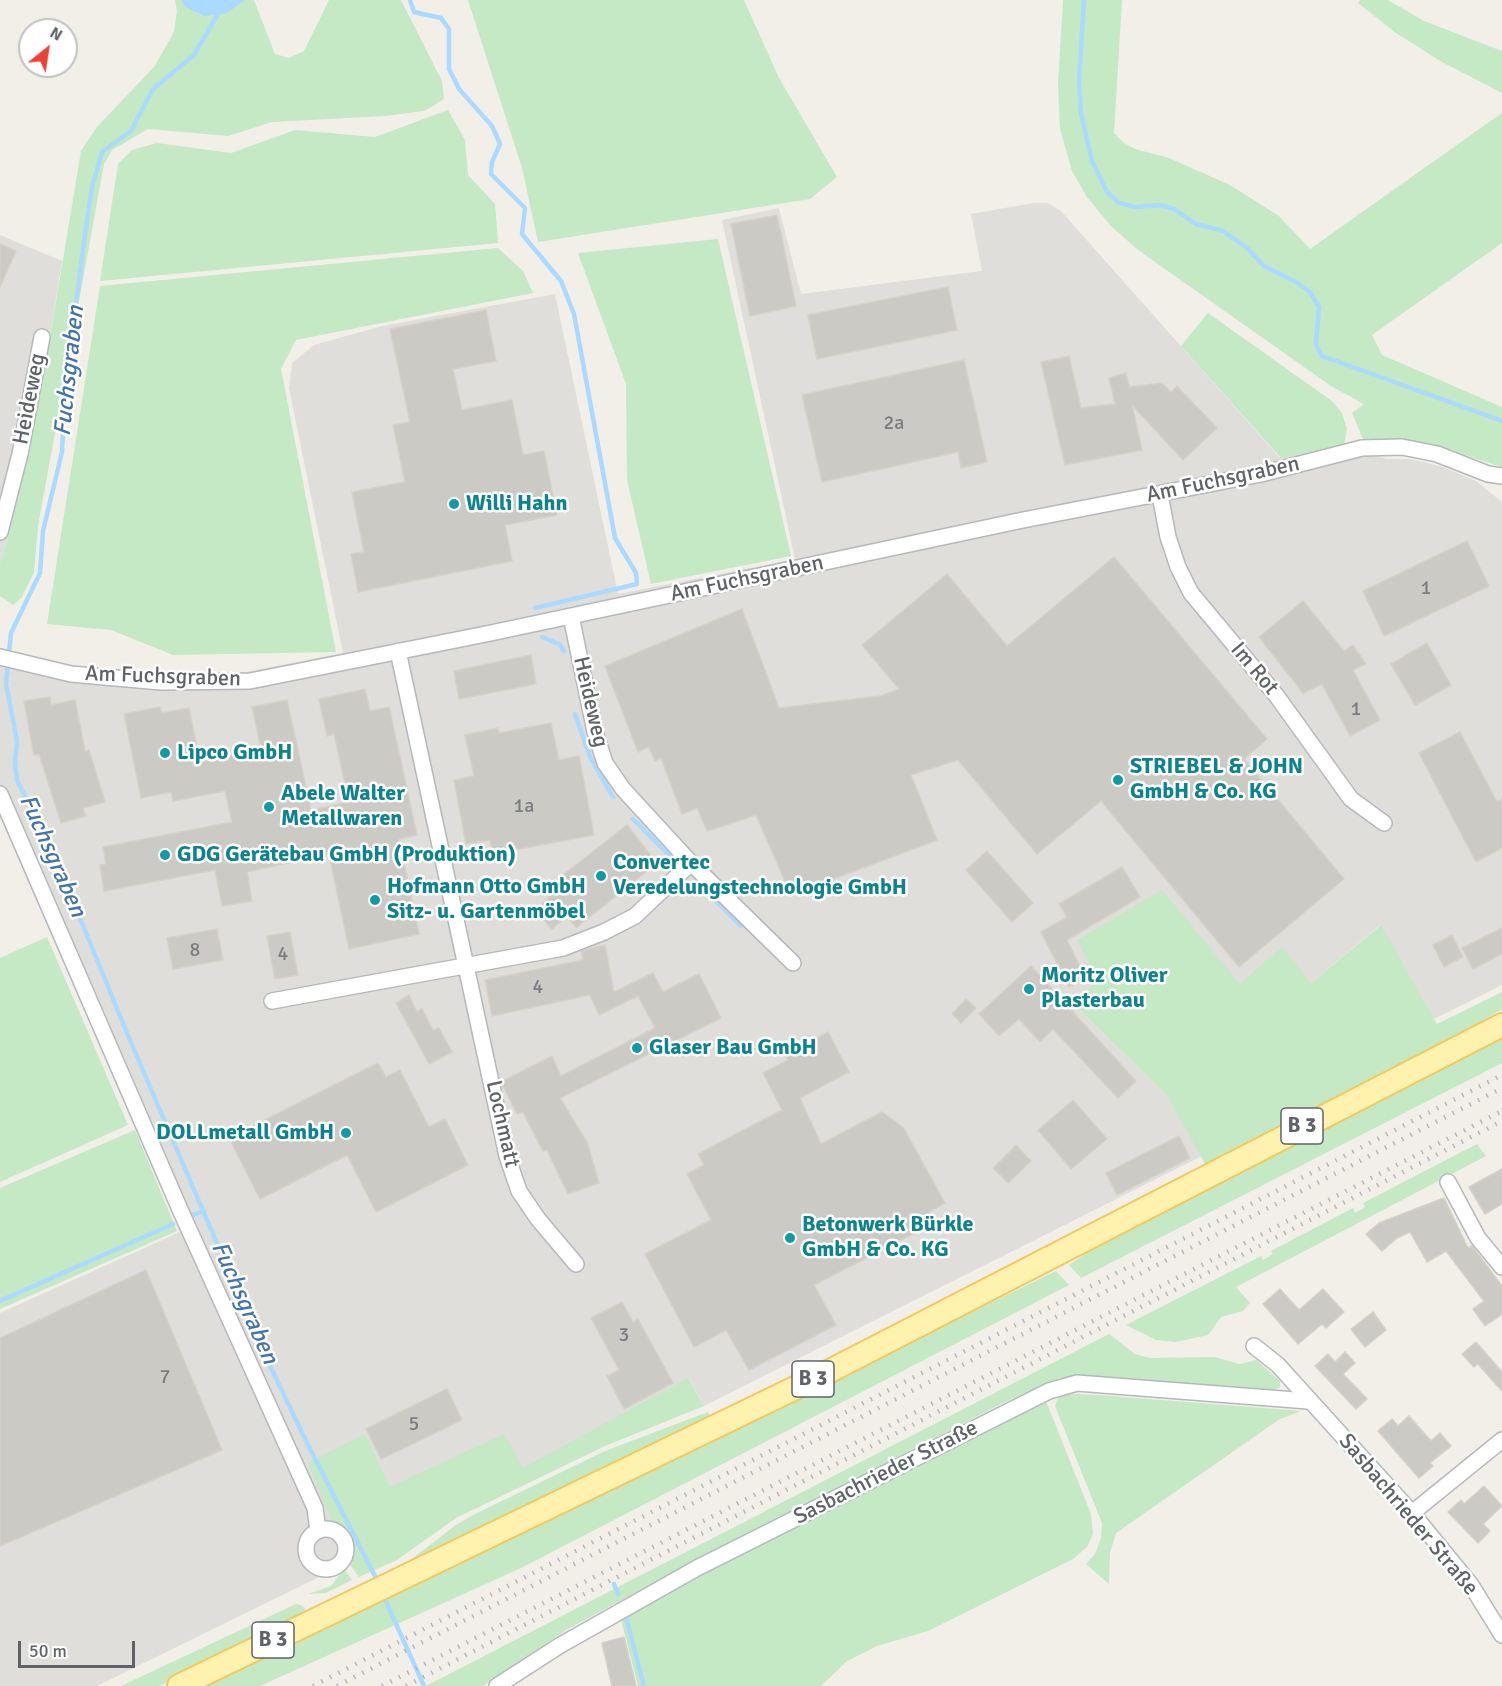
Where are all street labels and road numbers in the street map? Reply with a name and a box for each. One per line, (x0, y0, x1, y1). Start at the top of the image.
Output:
street label: Heideweg (8, 351, 52, 447)
street label: Am Fuchsgraben (1144, 451, 1302, 509)
street label: Am Fuchsgraben (668, 550, 826, 608)
street label: Im Rot (1224, 637, 1284, 701)
street label: Heideweg (567, 654, 613, 750)
street label: Am Fuchsgraben (85, 661, 241, 693)
street label: Lochmatt (479, 1078, 525, 1170)
road number: B 3 (1281, 1108, 1323, 1144)
road number: B 3 (792, 1361, 834, 1397)
street label: Sasbachrieder Straße (790, 1415, 982, 1531)
street label: Sasbachrieder Straße (1333, 1429, 1483, 1601)
road number: B 3 (252, 1622, 294, 1658)

